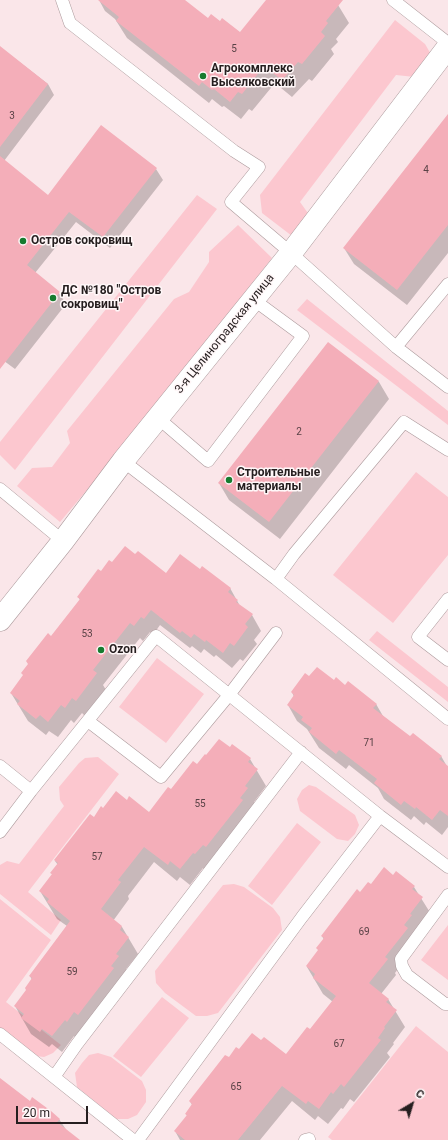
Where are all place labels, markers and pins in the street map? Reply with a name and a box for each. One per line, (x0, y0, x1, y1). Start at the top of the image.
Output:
place label: Агрокомплекс Выселковский (211, 62, 295, 90)
marker: Агрокомплекс Выселковский (198, 71, 208, 81)
place label: Остров сокровищ (31, 234, 133, 248)
marker: Остров сокровищ (18, 236, 28, 246)
place label: ДС №180 "Остров сокровищ" (61, 284, 161, 312)
marker: ДС №180 "Остров сокровищ" (48, 293, 58, 303)
place label: Строительные материалы (237, 466, 320, 494)
marker: Строительные материалы (224, 475, 234, 485)
place label: Ozon (109, 643, 137, 657)
marker: Ozon (96, 645, 106, 655)

